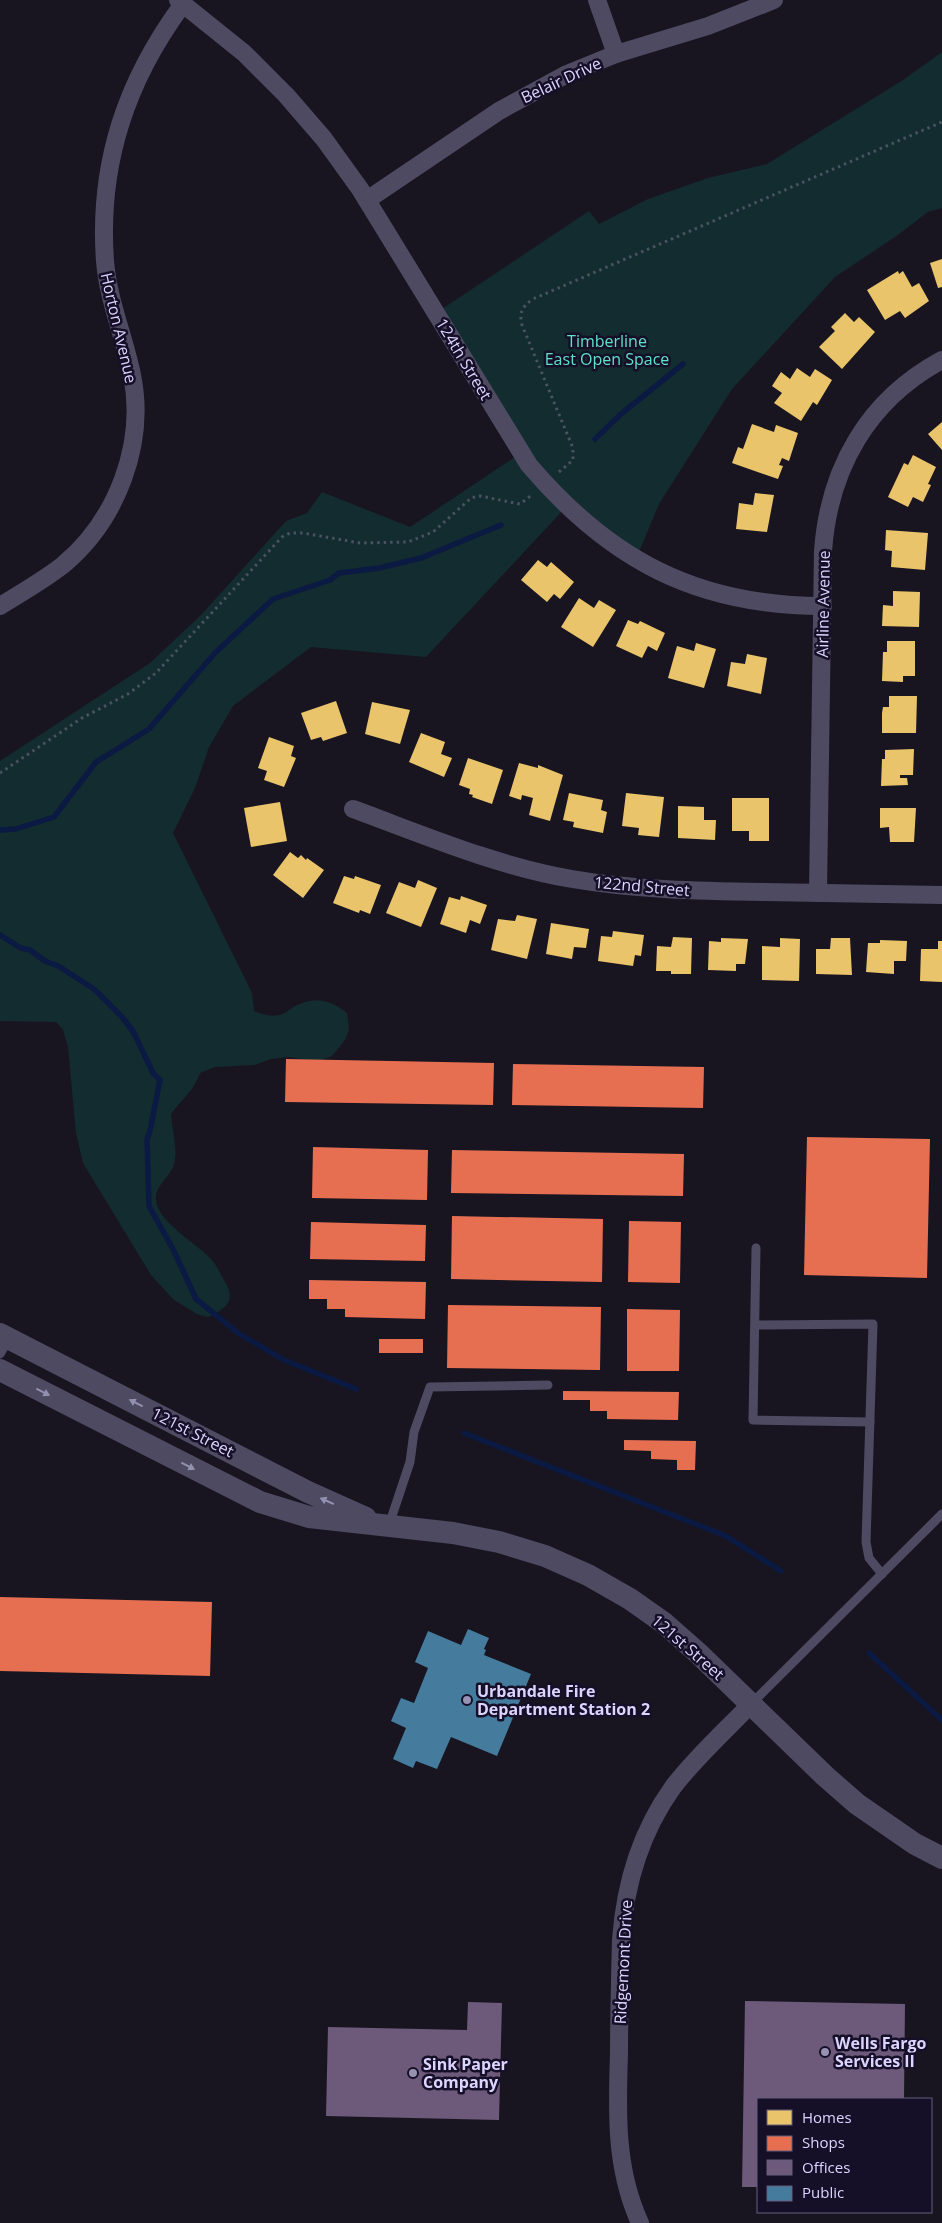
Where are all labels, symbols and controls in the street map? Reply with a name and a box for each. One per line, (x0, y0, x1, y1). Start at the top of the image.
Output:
street label: Belair Drive (517, 52, 605, 108)
street label: Horton Avenue (96, 270, 142, 386)
street label: 124th Street (431, 314, 497, 404)
park label: Timberline East Open Space (545, 330, 669, 370)
street label: Airline Avenue (811, 550, 835, 658)
street label: 122nd Street (593, 871, 691, 901)
one-way arrow (36, 1388, 51, 1396)
one-way arrow (129, 1399, 143, 1407)
street label: 121st Street (148, 1402, 238, 1462)
one-way arrow (181, 1462, 196, 1470)
one-way arrow (320, 1496, 334, 1504)
street label: 121st Street (647, 1609, 729, 1685)
place label: Urbandale Fire Department Station 2 (477, 1680, 650, 1720)
marker: Urbandale Fire Department Station 2 (461, 1694, 473, 1706)
street label: Ridgemont Drive (609, 1899, 637, 2025)
place label: Wells Fargo Services II (835, 2032, 927, 2072)
marker: Wells Fargo Services II (819, 2046, 831, 2058)
place label: Sink Paper Company (423, 2053, 508, 2093)
marker: Sink Paper Company (407, 2067, 419, 2079)
legend (757, 2098, 932, 2213)
text: Homes (802, 2107, 852, 2127)
text: Shops (802, 2132, 845, 2152)
text: Offices (802, 2157, 850, 2177)
text: Public (802, 2182, 844, 2202)

